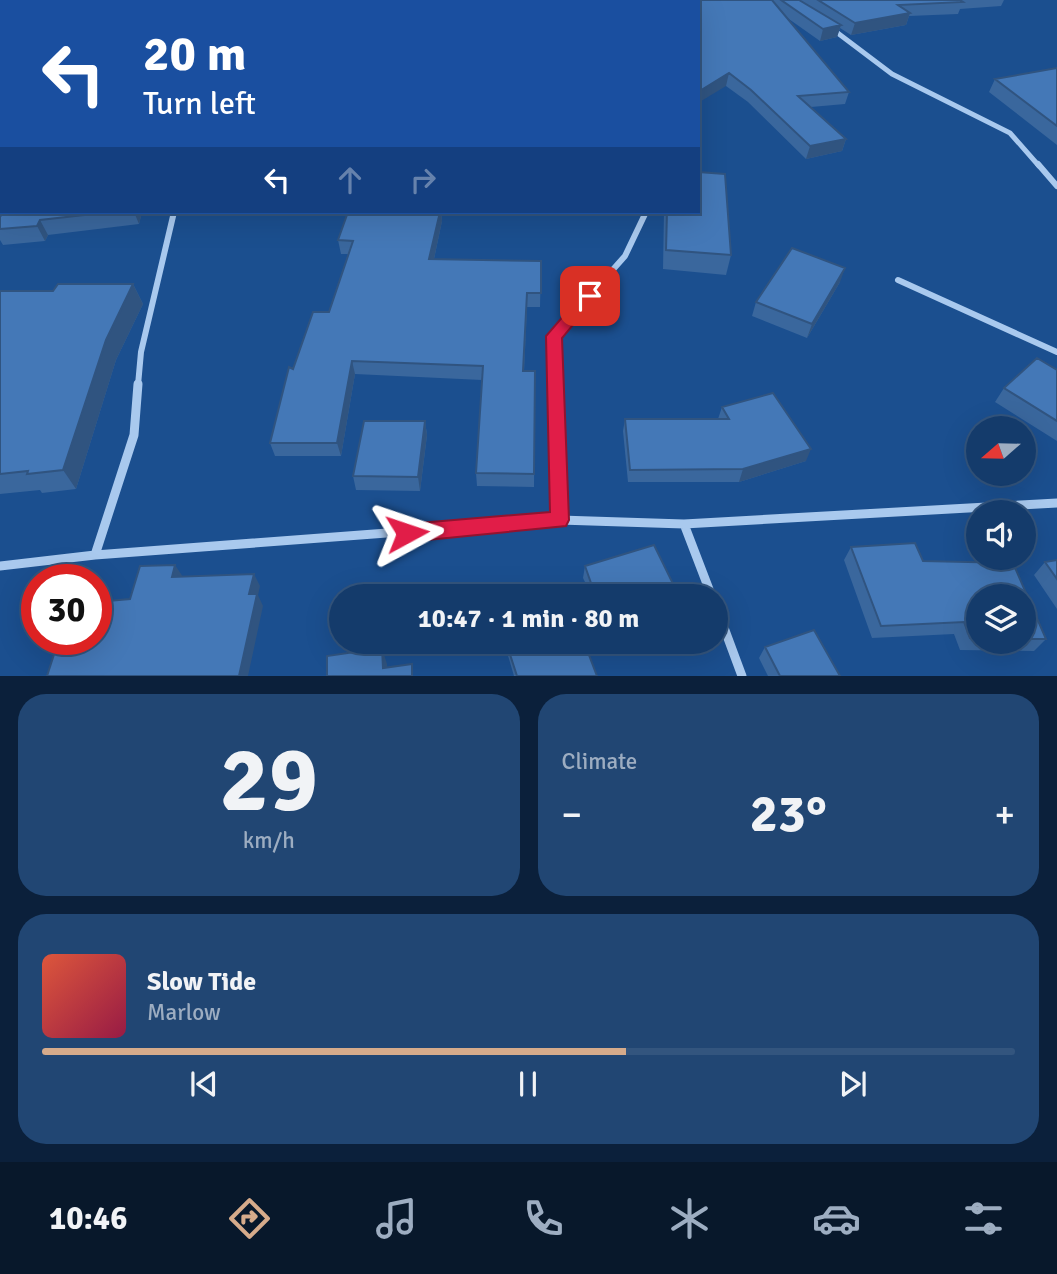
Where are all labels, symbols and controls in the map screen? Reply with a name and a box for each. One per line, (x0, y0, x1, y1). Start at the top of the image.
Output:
text: 20 m (143, 24, 246, 84)
icon: left (28, 28, 119, 119)
text: Turn left (143, 84, 256, 123)
icon: left (258, 161, 296, 199)
icon: ahead (331, 161, 369, 199)
icon: right (404, 161, 442, 199)
pin (560, 266, 620, 326)
icon: arrive (571, 277, 609, 315)
north arrow (966, 416, 1036, 486)
map controls (966, 416, 1036, 654)
position arrow (370, 496, 444, 570)
button: sound (966, 500, 1036, 570)
speed limit sign: 30 (21, 564, 112, 655)
button: layers (966, 584, 1036, 654)
text: 10:47 · 1 min · 80 m (418, 603, 639, 635)
text: 29 (220, 724, 318, 837)
text: Climate (562, 747, 637, 776)
text: 23° (750, 782, 827, 846)
text: − (562, 791, 582, 838)
text: + (994, 791, 1015, 838)
text: km/h (243, 826, 295, 855)
text: Slow Tide (147, 966, 256, 998)
text: Marlow (147, 998, 221, 1027)
icon: previous (185, 1065, 223, 1103)
icon: pause (509, 1065, 547, 1103)
icon: next (834, 1065, 872, 1103)
icon: directions (225, 1194, 274, 1243)
icon: music (372, 1194, 421, 1243)
icon: phone (519, 1194, 568, 1243)
icon: climate (665, 1194, 714, 1243)
icon: car (812, 1194, 861, 1243)
icon: filters (959, 1194, 1008, 1243)
text: 10:46 (49, 1199, 127, 1238)

